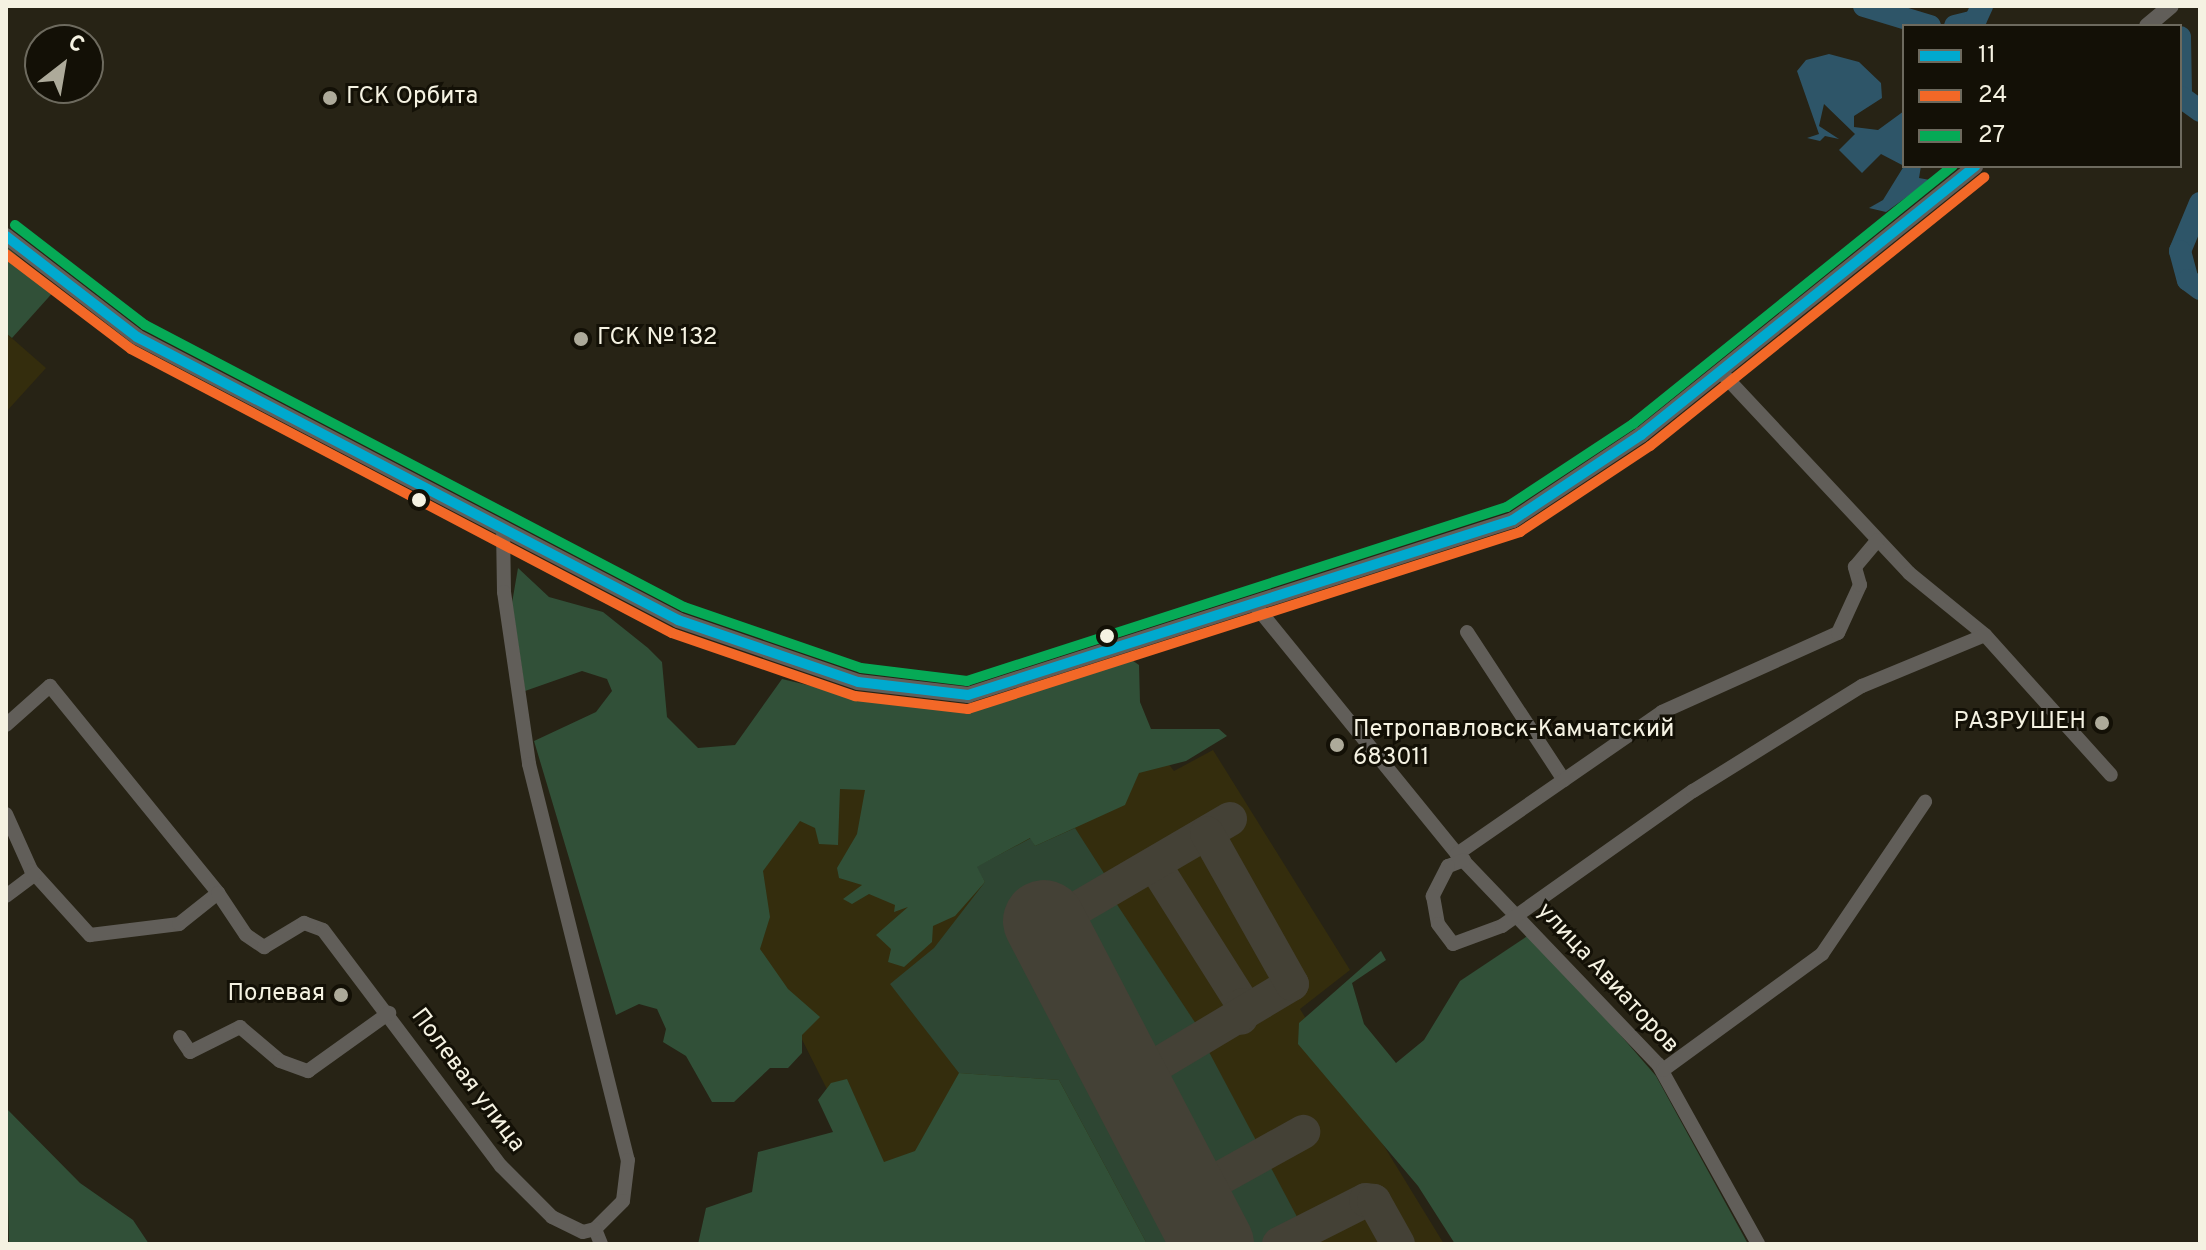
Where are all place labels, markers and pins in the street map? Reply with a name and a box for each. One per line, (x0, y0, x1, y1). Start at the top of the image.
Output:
place label: ГСК Орбита (346, 84, 478, 112)
marker: ГСК Орбита (321, 89, 339, 107)
place label: ГСК № 132 (597, 325, 718, 353)
marker: ГСК № 132 (572, 330, 590, 348)
unlabelled marker (411, 492, 427, 508)
unlabelled marker (1099, 628, 1115, 644)
place label: РАЗРУШЕН (1953, 709, 2086, 737)
marker: РАЗРУШЕН (2093, 714, 2111, 732)
place label: Петропавловск-Камчатский 683011 (1353, 717, 1674, 773)
marker: Петропавловск-Камчатский 683011 (1328, 736, 1346, 754)
place label: Полевая (227, 981, 325, 1009)
marker: Полевая (332, 986, 350, 1004)

